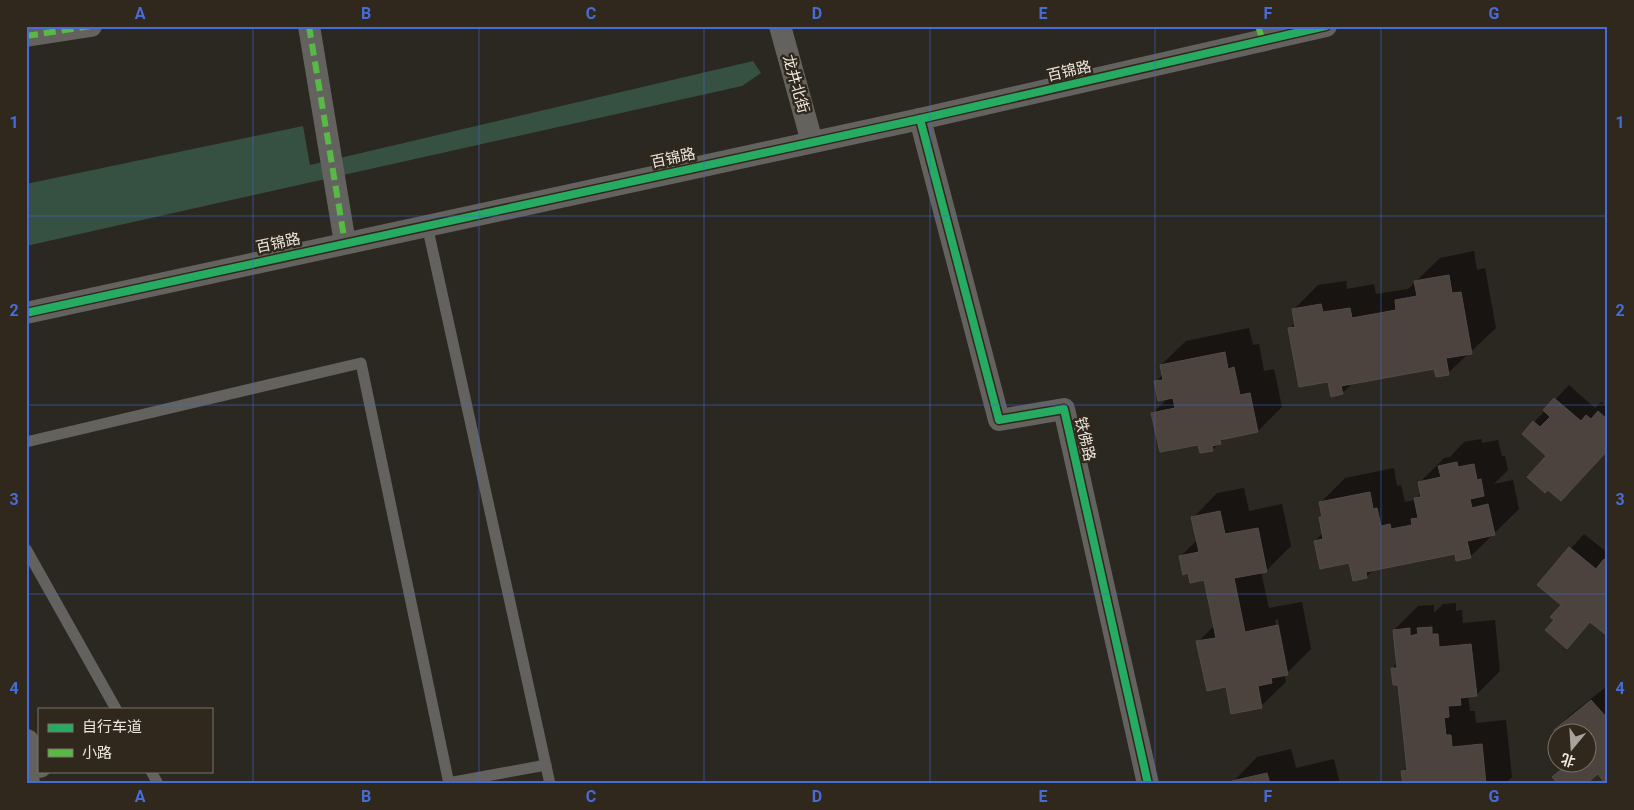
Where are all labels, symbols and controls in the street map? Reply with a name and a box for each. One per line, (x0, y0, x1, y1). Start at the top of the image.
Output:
text: A (135, 4, 146, 23)
text: B (361, 4, 371, 23)
text: C (586, 4, 596, 23)
text: D (812, 4, 822, 23)
text: E (1039, 4, 1048, 23)
text: F (1264, 4, 1273, 23)
text: G (1489, 4, 1500, 23)
street label: 龙井北街 (779, 53, 813, 115)
street label: 百锦路 (1045, 57, 1093, 85)
text: 1 (9, 113, 19, 132)
text: 1 (1615, 113, 1625, 132)
street label: 百锦路 (649, 145, 697, 171)
street label: 百锦路 (254, 230, 302, 256)
text: 2 (9, 301, 19, 320)
text: 2 (1615, 301, 1625, 320)
street label: 铁佛路 (1071, 415, 1099, 463)
text: 3 (9, 490, 19, 509)
text: 3 (1615, 490, 1625, 509)
text: 4 (9, 679, 19, 698)
text: 4 (1615, 679, 1625, 698)
legend (38, 708, 212, 772)
text: 自行车道 (82, 718, 142, 736)
north arrow (1546, 722, 1596, 772)
text: 小路 (82, 744, 112, 762)
text: 北 (1559, 751, 1577, 770)
text: A (135, 787, 146, 806)
text: B (361, 787, 371, 806)
text: C (586, 787, 596, 806)
text: D (812, 787, 822, 806)
text: E (1039, 787, 1048, 806)
text: F (1264, 787, 1273, 806)
text: G (1489, 787, 1500, 806)

